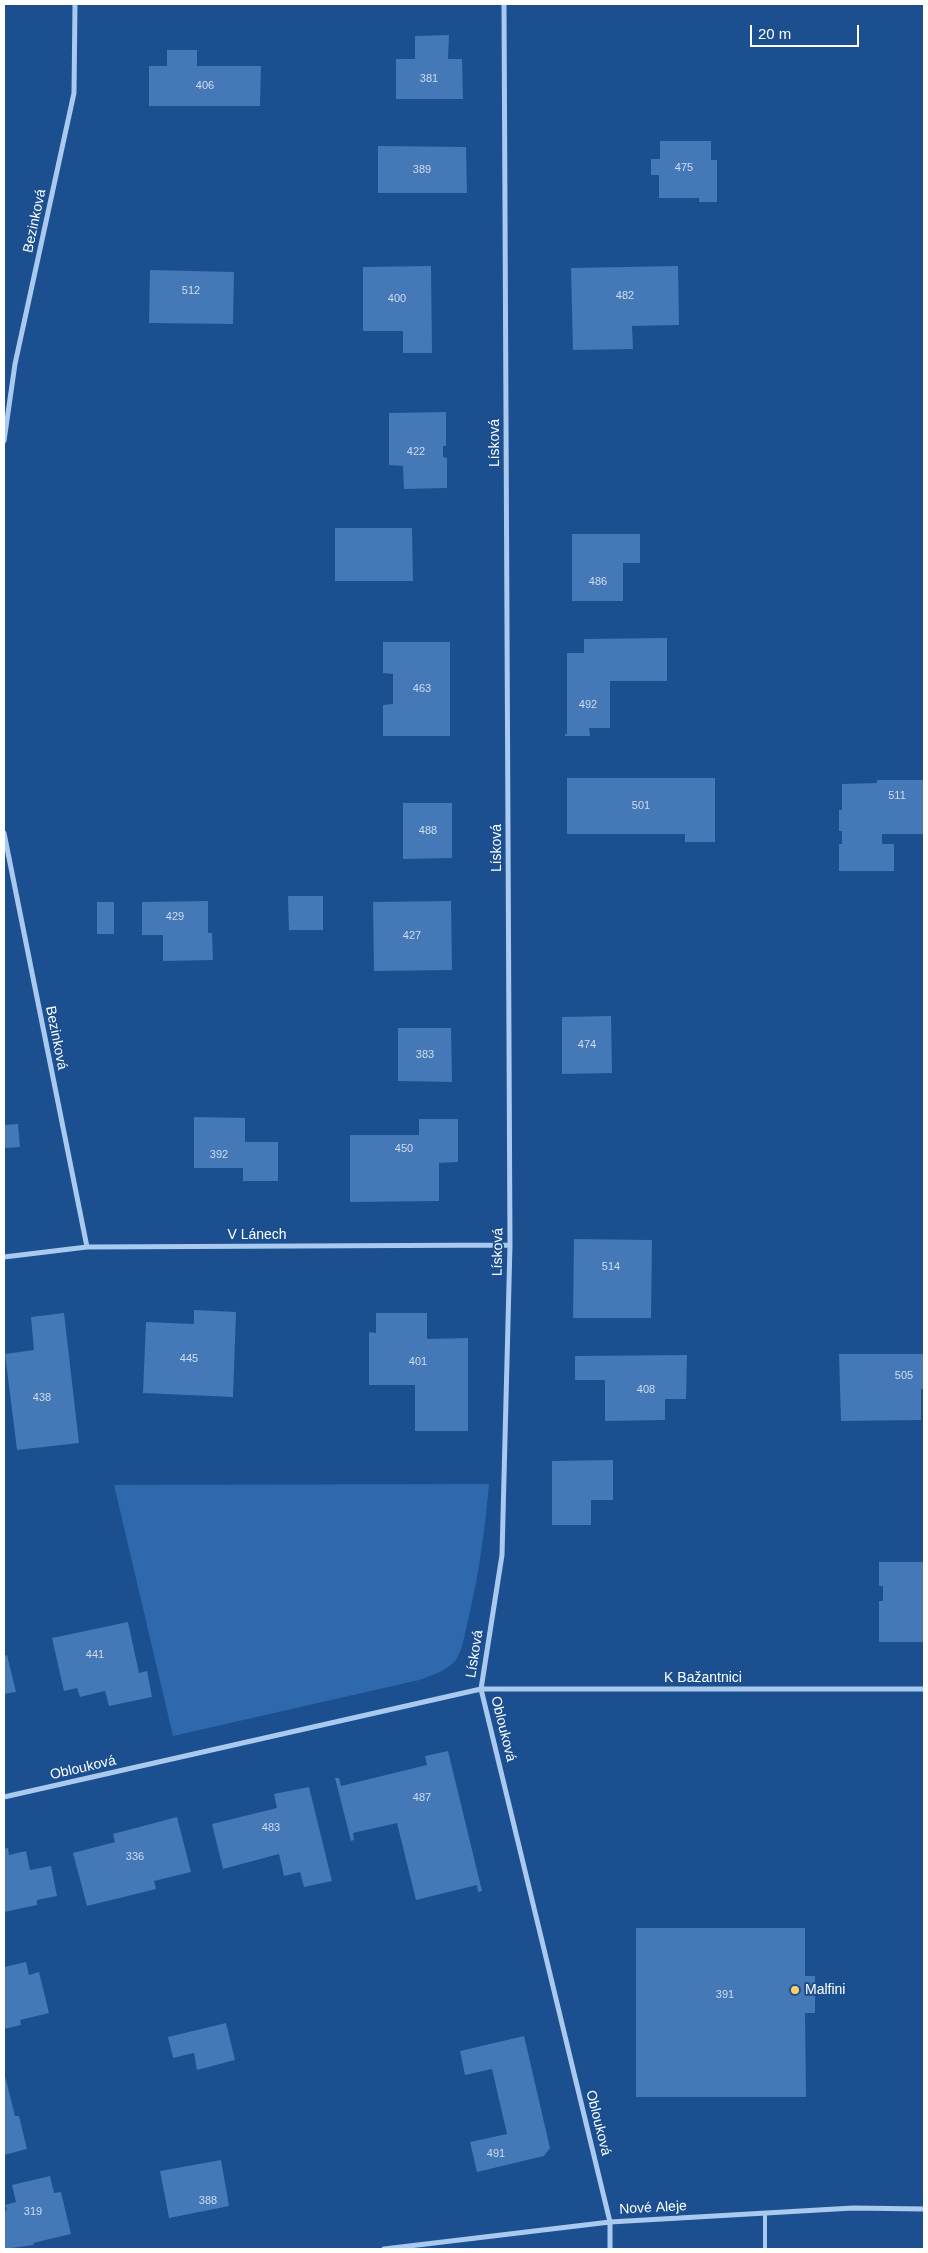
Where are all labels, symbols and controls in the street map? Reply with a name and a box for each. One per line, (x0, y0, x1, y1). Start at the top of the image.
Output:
scale bar (753, 15, 862, 47)
text: 20 m (758, 25, 791, 42)
house number: 381 (420, 72, 438, 86)
house number: 406 (196, 79, 214, 93)
house number: 475 (675, 161, 693, 175)
house number: 389 (413, 163, 431, 177)
street label: Bezinková (20, 188, 50, 254)
house number: 512 (182, 284, 200, 298)
house number: 482 (616, 289, 634, 303)
house number: 400 (388, 292, 406, 306)
street label: Lísková (487, 419, 503, 467)
house number: 422 (407, 445, 425, 459)
house number: 486 (589, 575, 607, 589)
house number: 463 (413, 682, 431, 696)
house number: 492 (579, 698, 597, 712)
house number: 511 (888, 789, 906, 803)
house number: 501 (632, 799, 650, 813)
house number: 488 (419, 824, 437, 838)
street label: Lísková (489, 824, 505, 872)
house number: 429 (166, 910, 184, 924)
house number: 427 (403, 929, 421, 943)
street label: Bezinková (42, 1005, 70, 1071)
house number: 474 (578, 1038, 596, 1052)
house number: 383 (416, 1048, 434, 1062)
house number: 450 (395, 1142, 413, 1156)
house number: 392 (210, 1148, 228, 1162)
street label: V Lánech (227, 1227, 287, 1243)
street label: Lísková (489, 1228, 507, 1276)
house number: 514 (602, 1260, 620, 1274)
house number: 445 (180, 1352, 198, 1366)
house number: 401 (409, 1355, 427, 1369)
house number: 505 (895, 1369, 913, 1383)
house number: 408 (637, 1383, 655, 1397)
house number: 438 (33, 1391, 51, 1405)
street label: Lísková (463, 1629, 487, 1679)
house number: 441 (86, 1648, 104, 1662)
street label: K Bažantnici (664, 1670, 742, 1686)
street label: Oblouková (487, 1694, 519, 1764)
street label: Oblouková (49, 1752, 117, 1784)
house number: 487 (413, 1791, 431, 1805)
house number: 483 (262, 1821, 280, 1835)
house number: 336 (126, 1850, 144, 1864)
place label: Malfini (805, 1982, 845, 1998)
marker: Malfini (789, 1984, 801, 1996)
house number: 391 (716, 1988, 734, 2002)
street label: Oblouková (582, 2088, 614, 2158)
house number: 491 (487, 2147, 505, 2161)
house number: 388 (199, 2194, 217, 2208)
street label: Nové Aleje (619, 2198, 687, 2218)
house number: 319 (24, 2205, 42, 2219)

